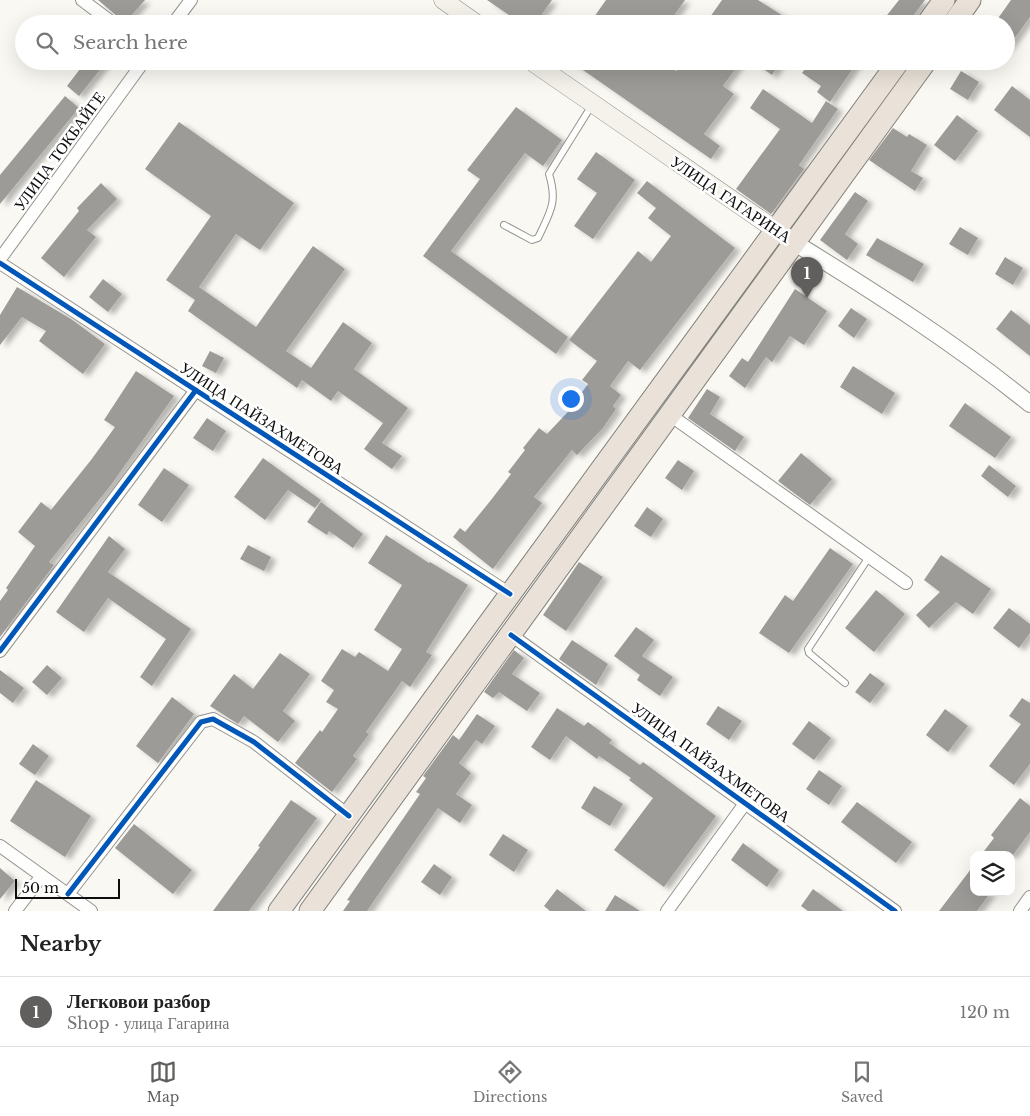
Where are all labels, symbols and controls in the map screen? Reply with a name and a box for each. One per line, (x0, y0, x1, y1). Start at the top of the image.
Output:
search box (15, 15, 1015, 70)
icon: search (33, 29, 61, 57)
text: Search here (73, 31, 188, 54)
street label: УЛИЦА ТОКБАЙГЕ (9, 87, 109, 215)
street label: УЛИЦА ГАГАРИНА (667, 151, 796, 247)
pin: 1 (791, 257, 823, 298)
street label: УЛИЦА ПАЙЗАХМЕТОВА (176, 357, 348, 479)
your location (558, 386, 584, 412)
street label: УЛИЦА ПАЙЗАХМЕТОВА (628, 698, 795, 827)
map controls (970, 851, 1015, 896)
button: layers (970, 851, 1015, 896)
scale bar (15, 876, 120, 899)
text: 50 m (22, 879, 59, 897)
text: Nearby (20, 931, 101, 957)
text: Легковои разбор (67, 990, 210, 1013)
text: 1 (33, 1002, 39, 1022)
text: 120 m (960, 1002, 1010, 1022)
text: Shop · улица Гагарина (67, 1013, 229, 1033)
tab: Map (147, 1058, 179, 1106)
tab: Directions (473, 1058, 547, 1106)
tab: Saved (841, 1058, 883, 1106)

